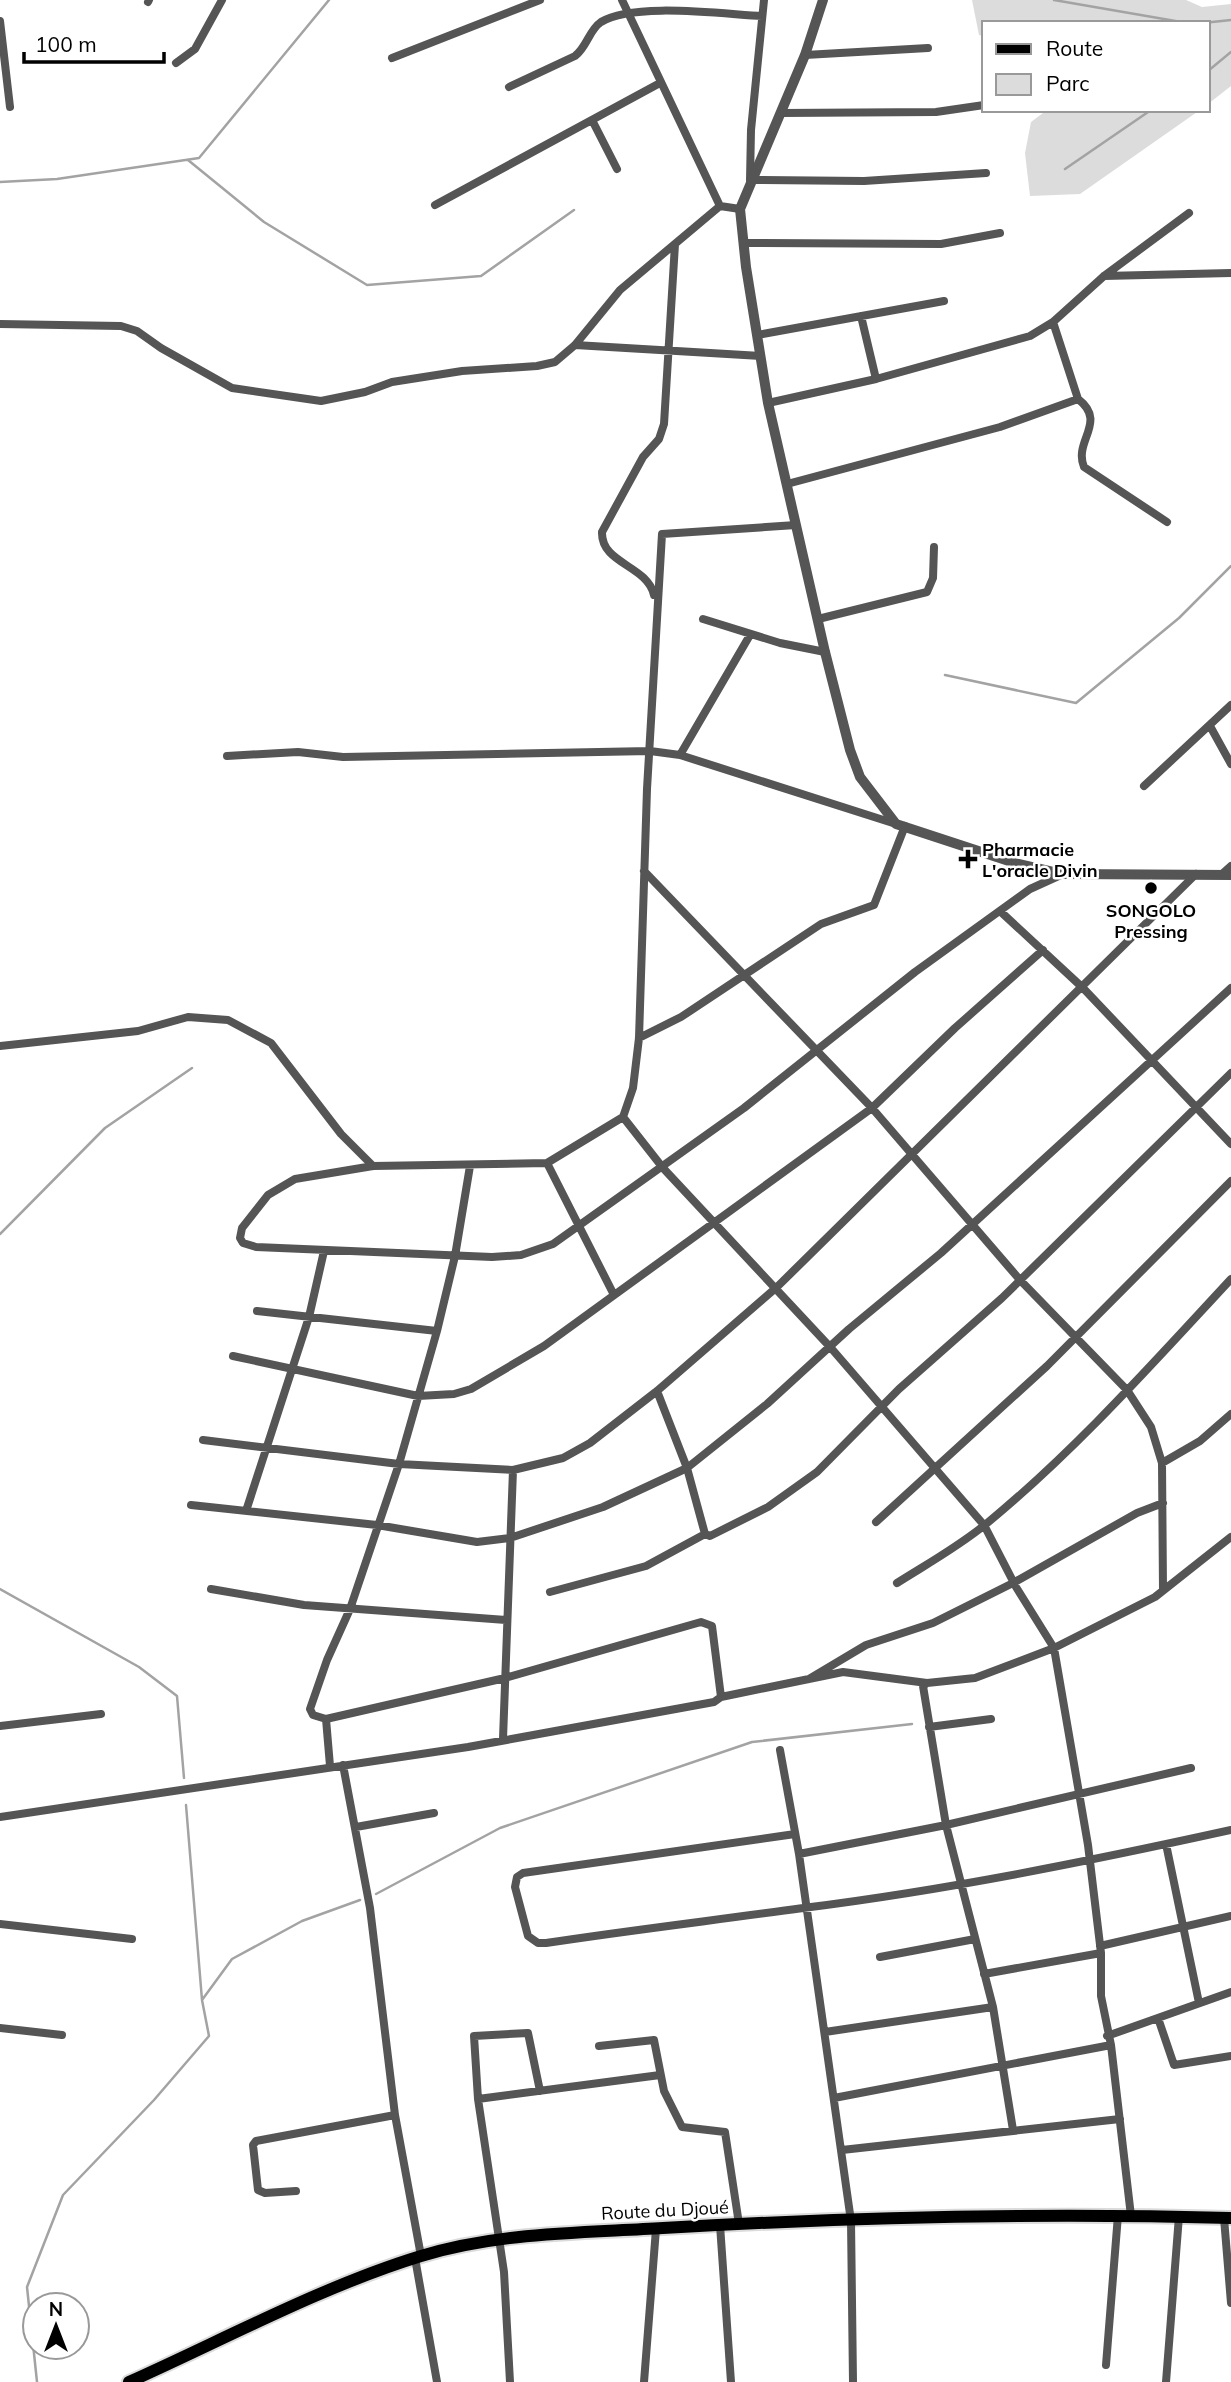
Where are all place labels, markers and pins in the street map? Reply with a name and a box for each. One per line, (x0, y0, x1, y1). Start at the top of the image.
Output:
place label: Pharmacie L'oracle Divin (982, 838, 1098, 882)
marker: Pharmacie L'oracle Divin (960, 851, 976, 867)
marker: SONGOLO Pressing (1143, 880, 1159, 896)
place label: SONGOLO Pressing (1106, 899, 1196, 943)

